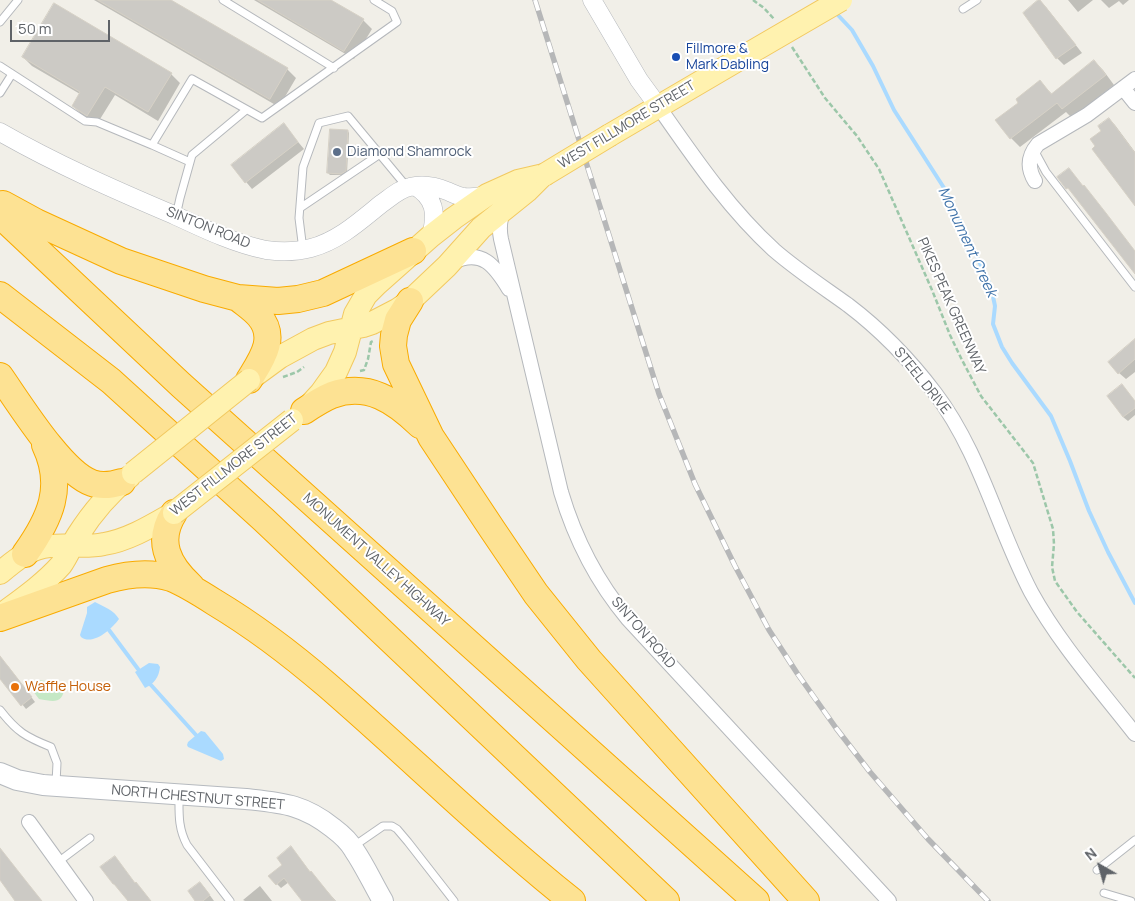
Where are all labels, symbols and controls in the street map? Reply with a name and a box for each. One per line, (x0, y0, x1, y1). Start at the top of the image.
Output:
scale bar (12, 10, 112, 42)
text: 50 m (18, 18, 52, 39)
place label: Fillmore & Mark Dabling (686, 41, 769, 74)
marker: Fillmore & Mark Dabling (670, 51, 682, 63)
street label: WEST FILLMORE STREET (556, 77, 698, 173)
place label: Diamond Shamrock (347, 144, 471, 160)
marker: Diamond Shamrock (331, 146, 343, 158)
water label: Monument Creek (934, 184, 1000, 300)
street label: SINTON ROAD (163, 203, 253, 253)
street label: PIKES PEAK GREENWAY (913, 235, 989, 377)
street label: STEEL DRIVE (890, 344, 954, 418)
street label: WEST FILLMORE STREET (167, 410, 301, 520)
street label: MONUMENT VALLEY HIGHWAY (299, 490, 453, 630)
street label: SINTON ROAD (607, 594, 679, 672)
place label: Waffle House (25, 679, 111, 695)
marker: Waffle House (9, 681, 21, 693)
street label: NORTH CHESTNUT STREET (111, 782, 285, 814)
north arrow (1075, 841, 1125, 891)
text: N (1081, 843, 1100, 864)

